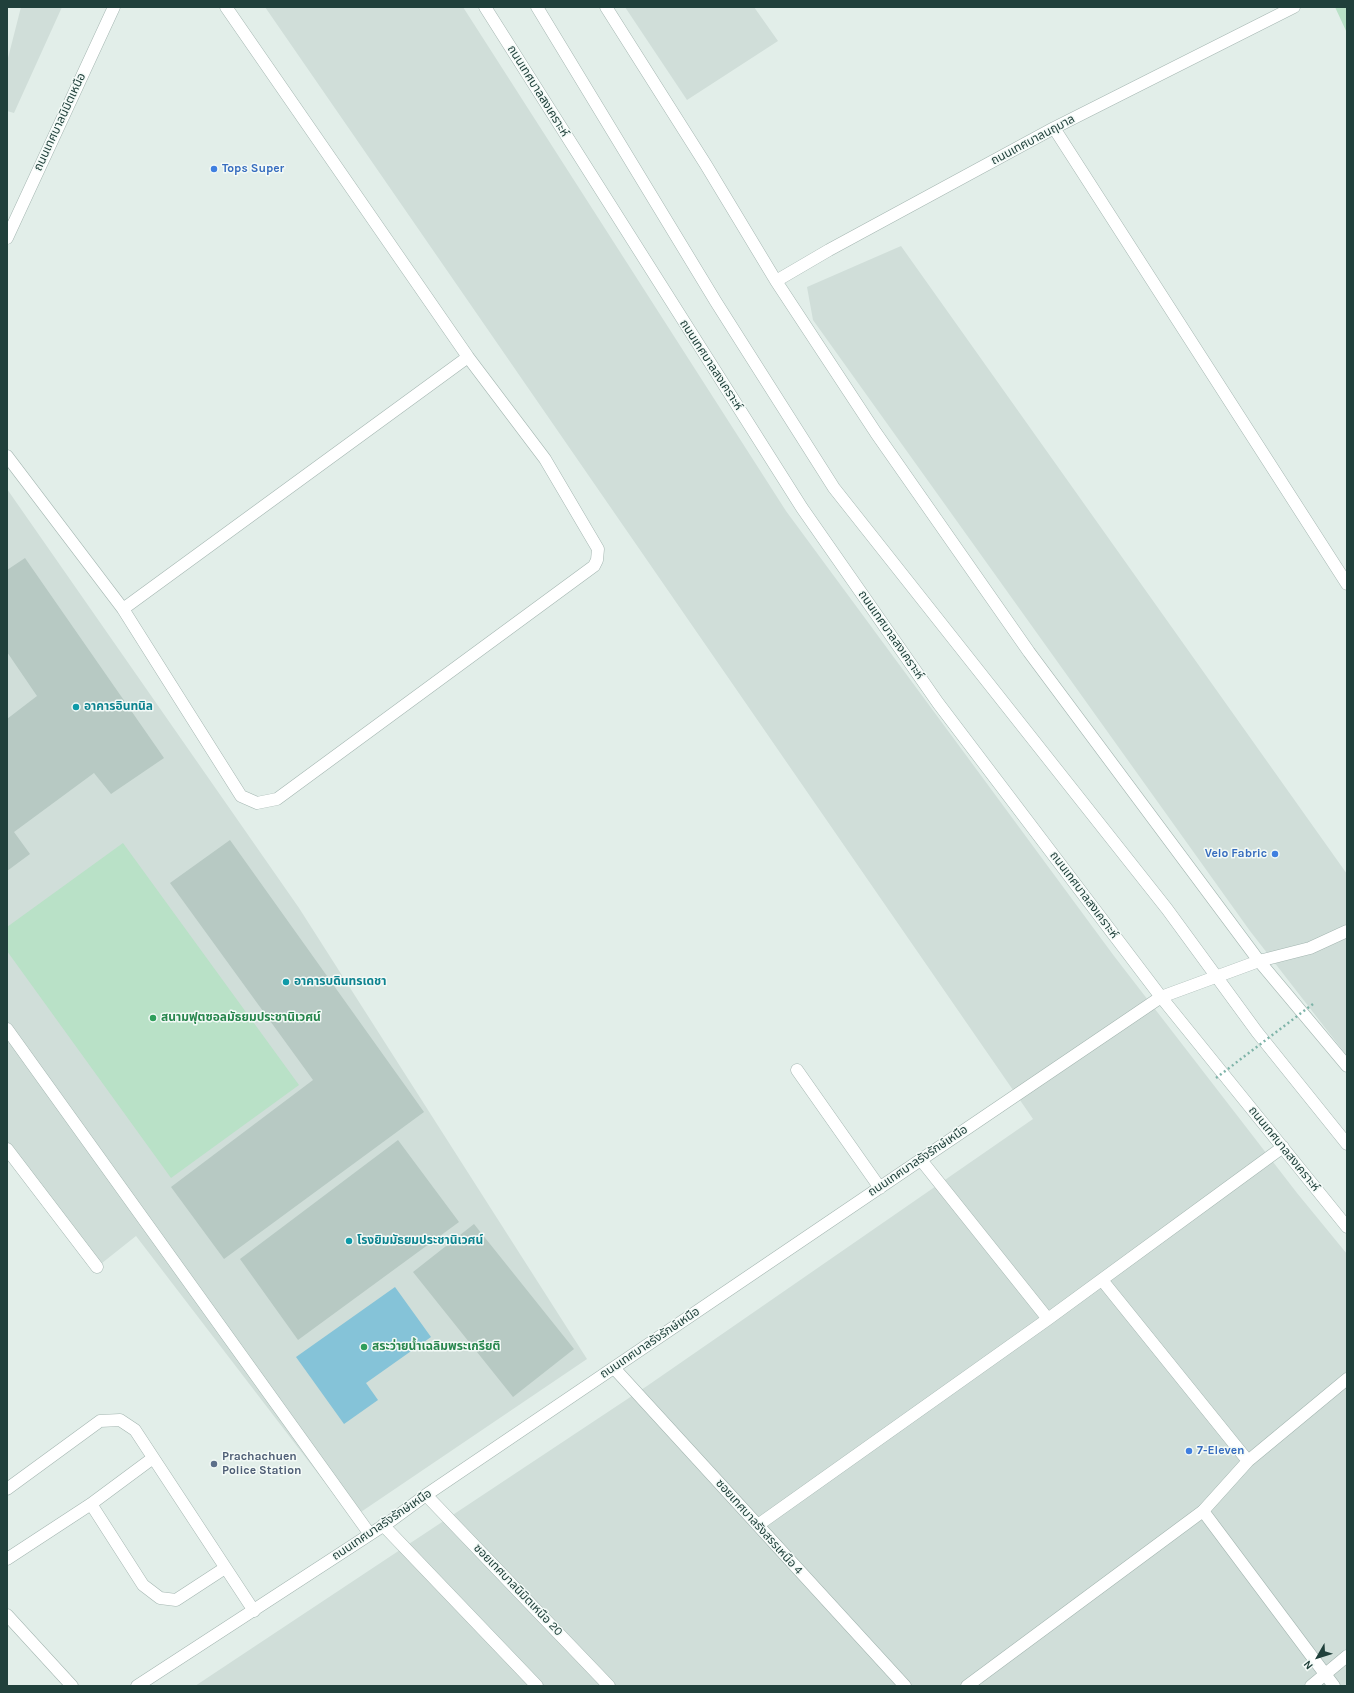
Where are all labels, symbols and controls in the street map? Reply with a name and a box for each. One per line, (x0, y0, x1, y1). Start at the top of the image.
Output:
street label: ถนนเทศบาลสงเคราะห์ (504, 43, 572, 139)
street label: ถนนเทศบาลนิมิตเหนือ (31, 71, 89, 173)
street label: ถนนเทศบาลนฤมาล (989, 112, 1077, 168)
place label: Tops Super (222, 162, 284, 176)
marker: Tops Super (209, 164, 219, 174)
street label: ถนนเทศบาลสงเคราะห์ (676, 317, 746, 413)
street label: ถนนเทศบาลสงเคราะห์ (855, 588, 927, 682)
place label: อาคารอินทนิล (84, 700, 153, 714)
marker: อาคารอินทนิล (71, 702, 81, 712)
place label: Velo Fabric (1205, 847, 1267, 861)
street label: ถนนเทศบาลสงเคราะห์ (1047, 849, 1121, 941)
marker: Velo Fabric (1270, 849, 1280, 859)
place label: อาคารบดินทรเดชา (294, 975, 386, 989)
marker: อาคารบดินทรเดชา (281, 977, 291, 987)
place label: สนามฟุตซอลมัธยมประชานิเวศน์ (161, 1011, 321, 1025)
marker: สนามฟุตซอลมัธยมประชานิเวศน์ (148, 1013, 158, 1023)
street label: ถนนเทศบาลสงเคราะห์ (1245, 1104, 1323, 1194)
street label: ถนนเทศบาลรังรักษ์เหนือ (865, 1122, 971, 1200)
place label: โรงยิมมัธยมประชานิเวศน์ (357, 1234, 483, 1248)
marker: โรงยิมมัธยมประชานิเวศน์ (344, 1236, 354, 1246)
street label: ถนนเทศบาลรังรักษ์เหนือ (597, 1304, 703, 1382)
place label: สระว่ายนํ้าเฉลิมพระเกรียติ (372, 1340, 500, 1354)
marker: สระว่ายนํ้าเฉลิมพระเกรียติ (359, 1342, 369, 1352)
place label: 7-Eleven (1197, 1444, 1245, 1458)
marker: 7-Eleven (1184, 1446, 1194, 1456)
place label: Prachachuen Police Station (222, 1450, 301, 1478)
marker: Prachachuen Police Station (209, 1459, 219, 1469)
street label: ซอยเทศบาลรังสรรเหนือ 4 (712, 1476, 806, 1578)
street label: ถนนเทศบาลรังรักษ์เหนือ (329, 1486, 435, 1564)
street label: ซอยเทศบาลนิมิตเหนือ 20 (470, 1541, 566, 1639)
north arrow (1298, 1637, 1338, 1677)
text: N (1301, 1658, 1316, 1672)

